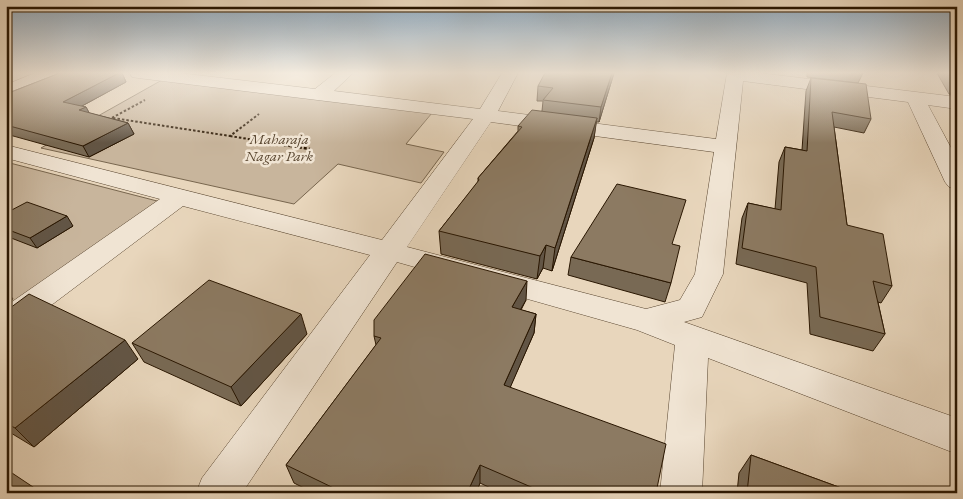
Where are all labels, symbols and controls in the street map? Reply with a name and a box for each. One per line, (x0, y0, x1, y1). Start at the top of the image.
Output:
park label: Maharaja Nagar Park (244, 129, 313, 165)

